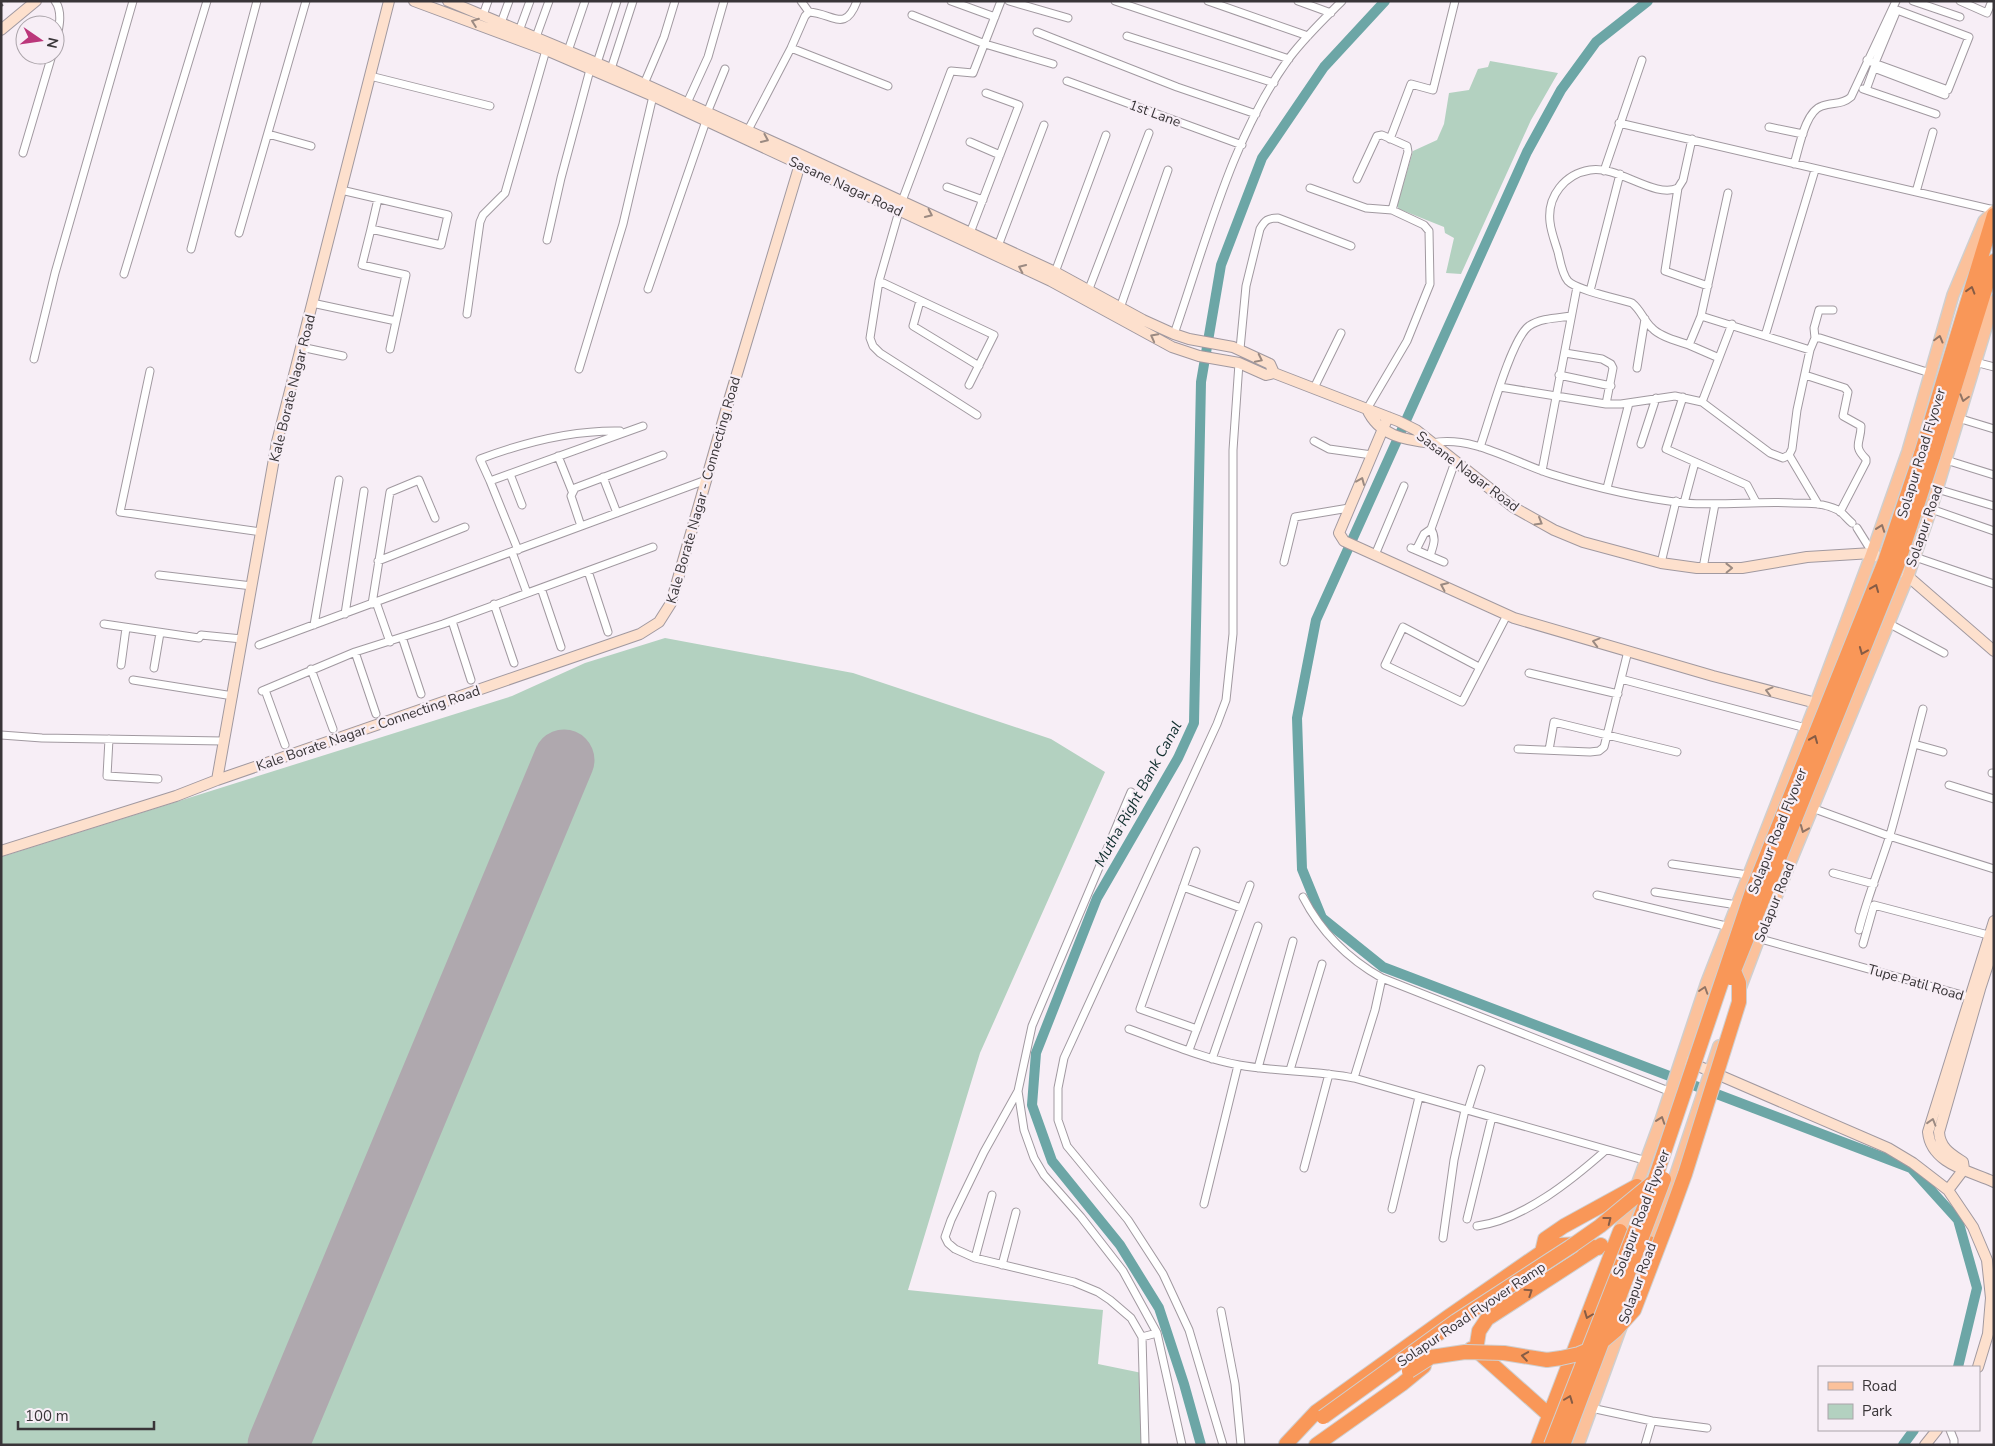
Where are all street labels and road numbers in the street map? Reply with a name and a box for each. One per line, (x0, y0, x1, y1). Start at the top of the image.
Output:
street label: 1st Lane (1126, 95, 1183, 132)
street label: Sasane Nagar Road (786, 152, 906, 221)
street label: Kale Borate Nagar Road (265, 312, 320, 464)
street label: Kale Borate Nagar - Connecting Road (662, 374, 745, 606)
street label: Solapur Road Flyover (1893, 386, 1950, 520)
street label: Sasane Nagar Road (1413, 427, 1523, 516)
street label: Solapur Road (1902, 483, 1947, 570)
street label: Kale Borate Nagar - Connecting Road (254, 681, 483, 776)
street label: Solapur Road Flyover (1743, 765, 1812, 897)
street label: Solapur Road (1750, 859, 1799, 945)
street label: Tupe Patil Road (1866, 960, 1966, 1005)
street label: Solapur Road Flyover (1608, 1147, 1674, 1279)
street label: Solapur Road (1614, 1240, 1661, 1326)
street label: Solapur Road Flyover Ramp (1393, 1258, 1549, 1371)

